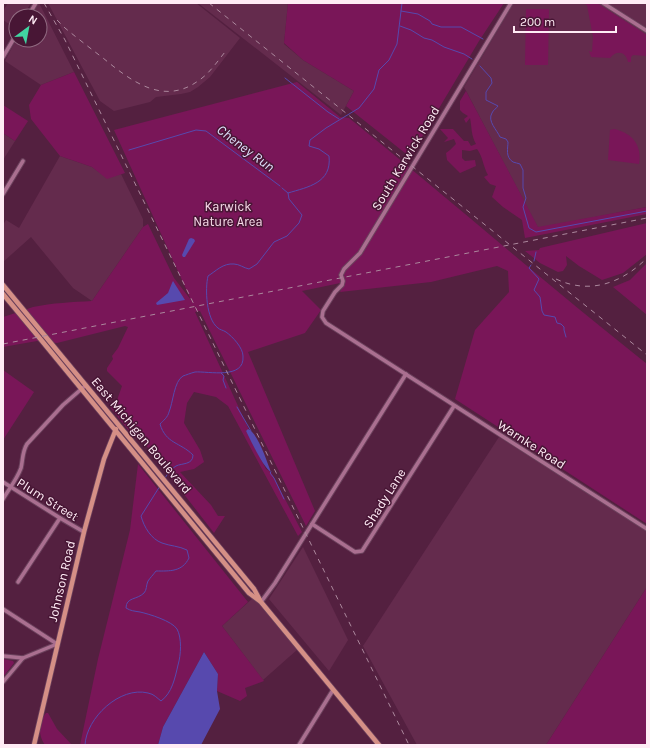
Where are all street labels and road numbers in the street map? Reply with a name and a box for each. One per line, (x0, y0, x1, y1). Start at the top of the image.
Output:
street label: South Karwick Road (368, 104, 442, 213)
street label: East Michigan Boulevard (88, 374, 195, 497)
street label: Warnke Road (495, 417, 568, 472)
street label: Shady Lane (360, 465, 409, 531)
street label: Plum Street (14, 475, 81, 524)
street label: Johnson Road (45, 539, 78, 623)

